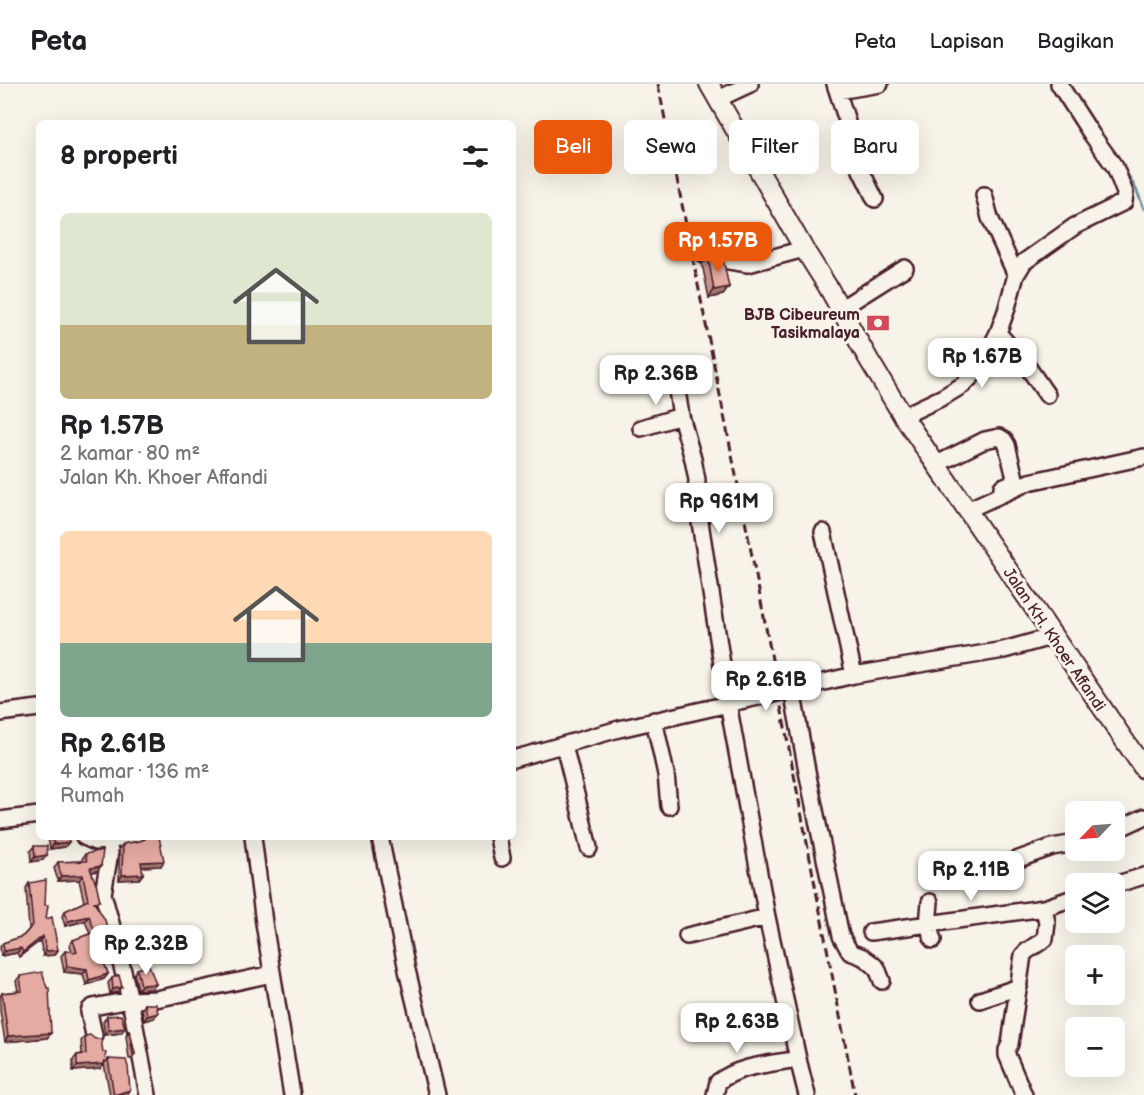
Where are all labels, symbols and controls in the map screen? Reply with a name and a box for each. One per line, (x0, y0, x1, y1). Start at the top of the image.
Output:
text: Peta (30, 25, 87, 58)
text: Peta (854, 29, 896, 54)
text: Lapisan (929, 29, 1004, 54)
text: Bagikan (1037, 29, 1114, 54)
chip: Beli (534, 120, 612, 174)
chip: Sewa (624, 120, 717, 174)
chip: Filter (729, 120, 819, 174)
chip: Baru (831, 120, 919, 174)
icon: filters (459, 140, 492, 173)
text: 8 properti (60, 141, 178, 172)
pin: Rp 1.57B (656, 222, 780, 273)
text: Rp 1.57B (678, 229, 758, 253)
icon: home (222, 252, 330, 360)
place label: BJB Cibeureum Tasikmalaya (744, 306, 860, 343)
bank icon: BJB Cibeureum Tasikmalaya (865, 310, 891, 336)
pin: Rp 1.67B (920, 338, 1044, 389)
text: Rp 1.67B (942, 345, 1022, 369)
pin: Rp 2.36B (594, 355, 718, 406)
text: Rp 2.36B (614, 362, 698, 386)
text: Rp 1.57B (60, 411, 164, 442)
text: 2 kamar · 80 m² (60, 442, 200, 466)
text: Jalan Kh. Khoer Affandi (60, 466, 268, 490)
pin: Rp 961M (664, 483, 774, 534)
text: Rp 961M (679, 490, 759, 514)
street label: Jalan KH. Khoer Affandi (999, 564, 1109, 715)
icon: home (222, 570, 330, 678)
pin: Rp 2.61B (704, 661, 828, 712)
text: Rp 2.61B (725, 668, 807, 692)
text: Rp 2.61B (60, 729, 166, 760)
text: 4 kamar · 136 m² (60, 760, 209, 784)
text: Rumah (60, 784, 124, 808)
north arrow (1065, 801, 1125, 861)
map controls (1065, 801, 1125, 1077)
pin: Rp 2.11B (909, 851, 1033, 902)
text: Rp 2.11B (932, 858, 1010, 882)
button: layers (1065, 873, 1125, 933)
pin: Rp 2.32B (84, 925, 208, 976)
text: Rp 2.32B (104, 932, 188, 956)
button: + (1065, 945, 1125, 1005)
pin: Rp 2.63B (675, 1003, 799, 1054)
text: Rp 2.63B (695, 1010, 779, 1034)
button: − (1065, 1017, 1125, 1077)

